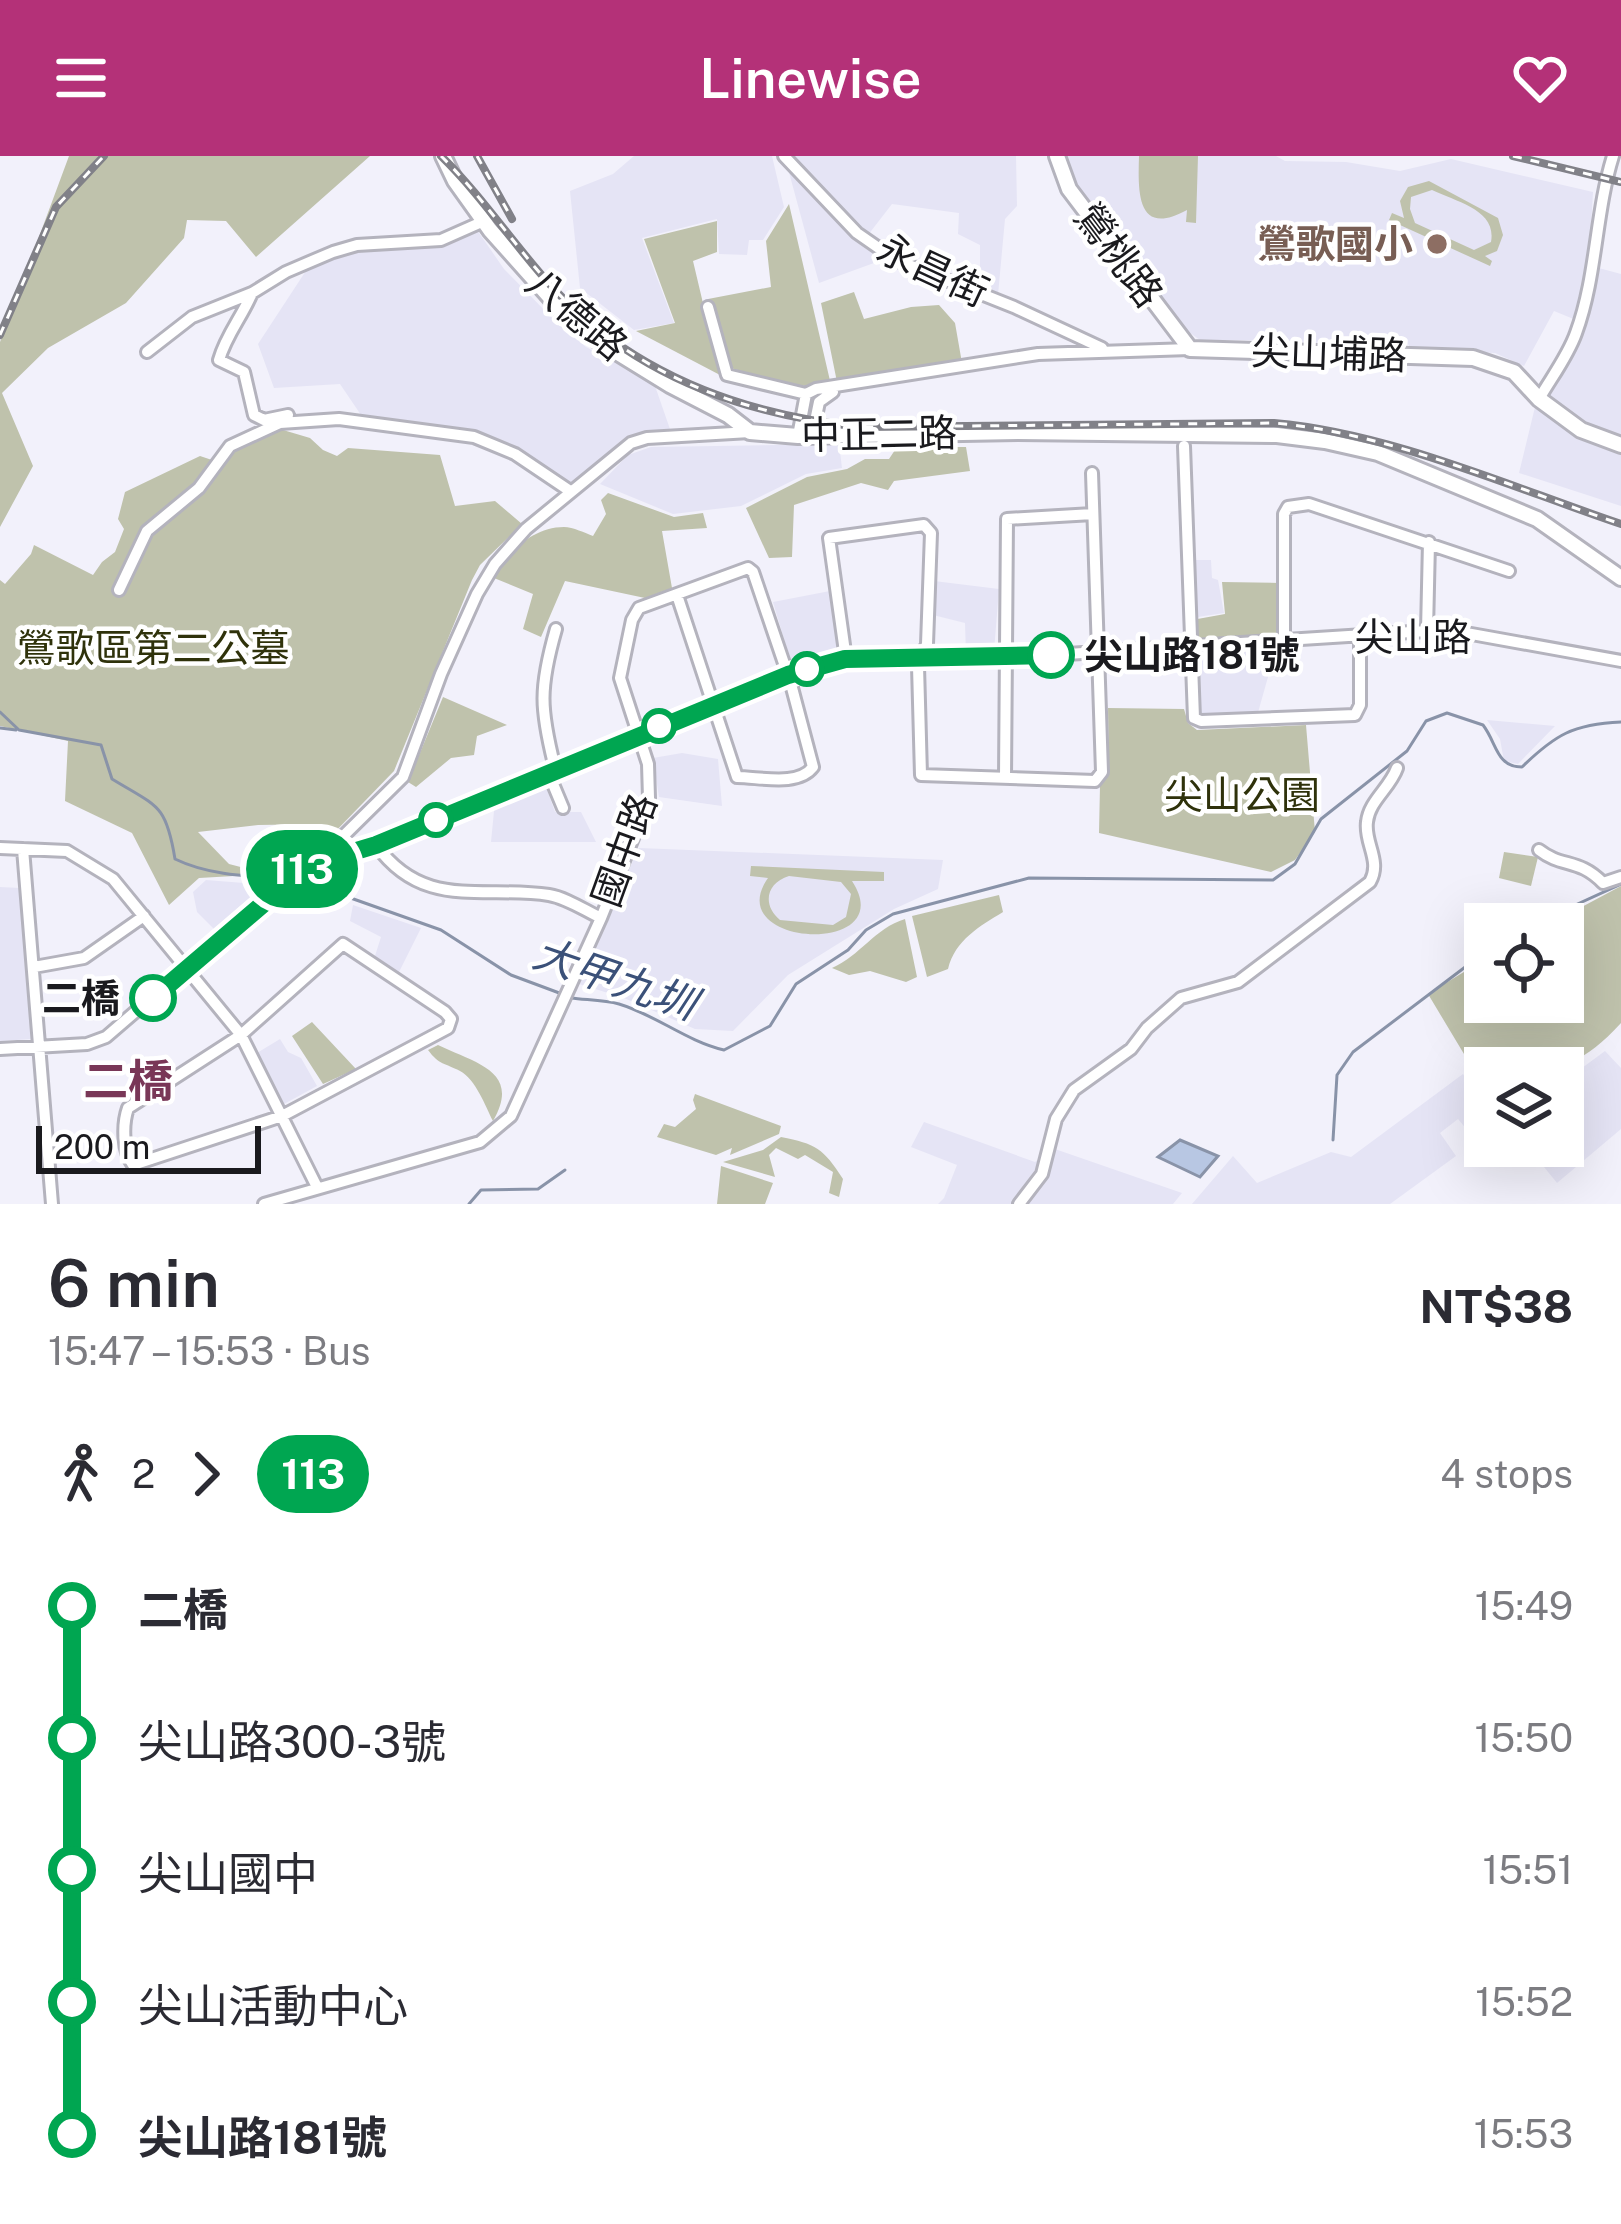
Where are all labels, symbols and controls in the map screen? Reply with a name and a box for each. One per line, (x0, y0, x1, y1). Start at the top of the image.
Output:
icon: menu (48, 45, 114, 111)
icon: heart (1507, 45, 1573, 111)
text: Linewise (699, 47, 922, 110)
street label: 鶯桃路 (1065, 194, 1173, 316)
place label: 鶯歌國小 (1257, 221, 1413, 267)
street label: 永昌街 (870, 224, 996, 316)
marker: 鶯歌國小 (1424, 231, 1450, 257)
street label: 八德路 (517, 259, 637, 369)
street label: 尖山埔路 (1250, 327, 1408, 379)
street label: 中正二路 (801, 410, 957, 458)
street label: 尖山路 (1354, 614, 1472, 660)
park label: 鶯歌區第二公墓 (16, 625, 290, 671)
place label: 尖山路181號 (1084, 632, 1300, 678)
marker: 尖山路181號 (1029, 633, 1073, 677)
unlabelled marker (791, 653, 823, 685)
unlabelled marker (643, 710, 675, 742)
park label: 尖山公園 (1164, 772, 1320, 818)
street label: 國中路 (582, 787, 666, 913)
unlabelled marker (420, 804, 452, 836)
line badge: 113 (233, 830, 371, 908)
text: 113 (270, 844, 334, 893)
map controls (1464, 903, 1584, 1167)
button: locate (1464, 903, 1584, 1023)
water label: 大甲九圳 (528, 927, 708, 1030)
place label: 二橋 (42, 975, 120, 1021)
marker: 二橋 (131, 976, 175, 1020)
button: layers (1464, 1047, 1584, 1167)
district label: 二橋 (83, 1054, 173, 1107)
scale bar (36, 1120, 261, 1173)
text: 200 m (54, 1128, 150, 1166)
text: 6 min (48, 1244, 220, 1322)
text: NT$38 (1419, 1280, 1573, 1333)
text: 15:47 – 15:53 · Bus (48, 1328, 371, 1374)
icon: walk (48, 1441, 114, 1507)
icon: forward (173, 1441, 239, 1507)
text: 113 (281, 1449, 345, 1498)
text: 2 (132, 1451, 155, 1497)
text: 4 stops (1440, 1451, 1573, 1497)
text: 二橋 (138, 1583, 228, 1636)
text: 15:49 (1475, 1583, 1573, 1629)
text: 尖山路300-3號 (138, 1715, 446, 1768)
text: 15:50 (1475, 1715, 1573, 1761)
text: 尖山國中 (138, 1847, 318, 1900)
text: 15:51 (1483, 1847, 1573, 1893)
text: 尖山活動中心 (138, 1979, 408, 2032)
text: 15:52 (1475, 1979, 1573, 2025)
text: 尖山路181號 (138, 2111, 387, 2164)
text: 15:53 (1474, 2111, 1573, 2157)

